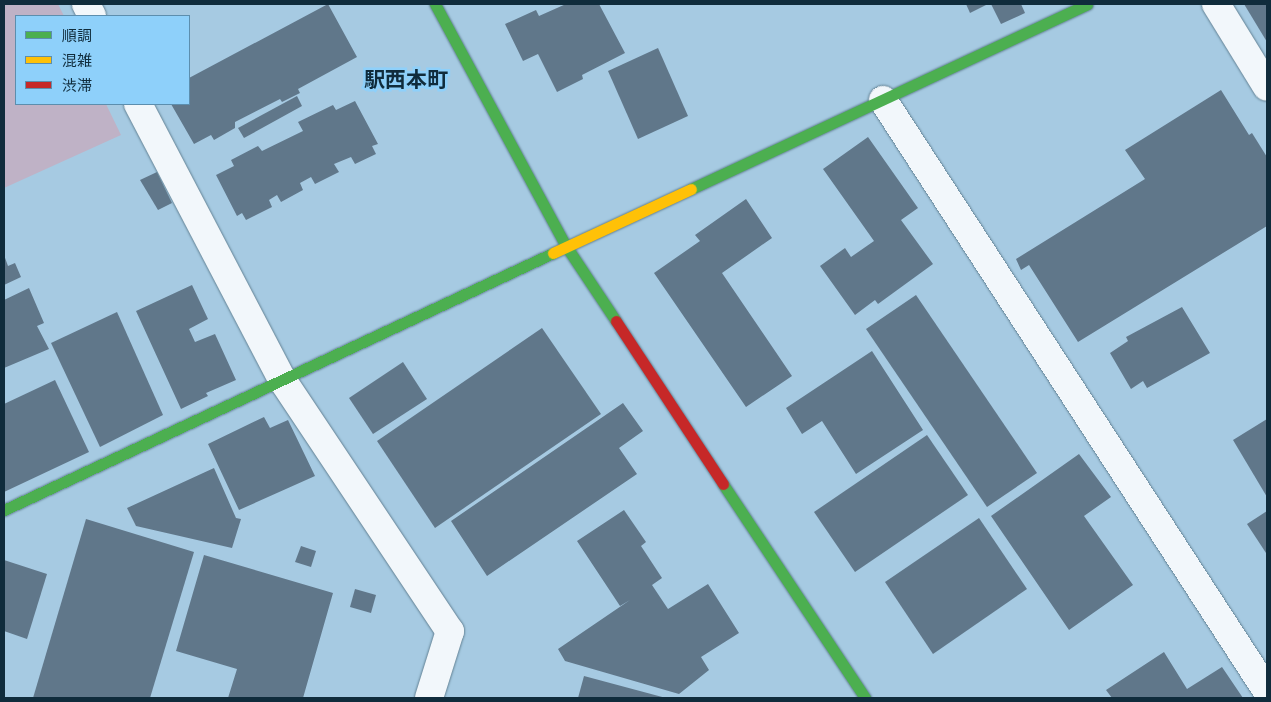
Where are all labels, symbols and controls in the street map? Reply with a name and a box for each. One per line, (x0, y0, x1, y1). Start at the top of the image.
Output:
legend (15, 15, 190, 105)
text: 順調 (62, 27, 92, 45)
text: 混雑 (62, 52, 92, 70)
district label: 駅西本町 (364, 67, 448, 93)
text: 渋滞 (62, 77, 92, 95)

